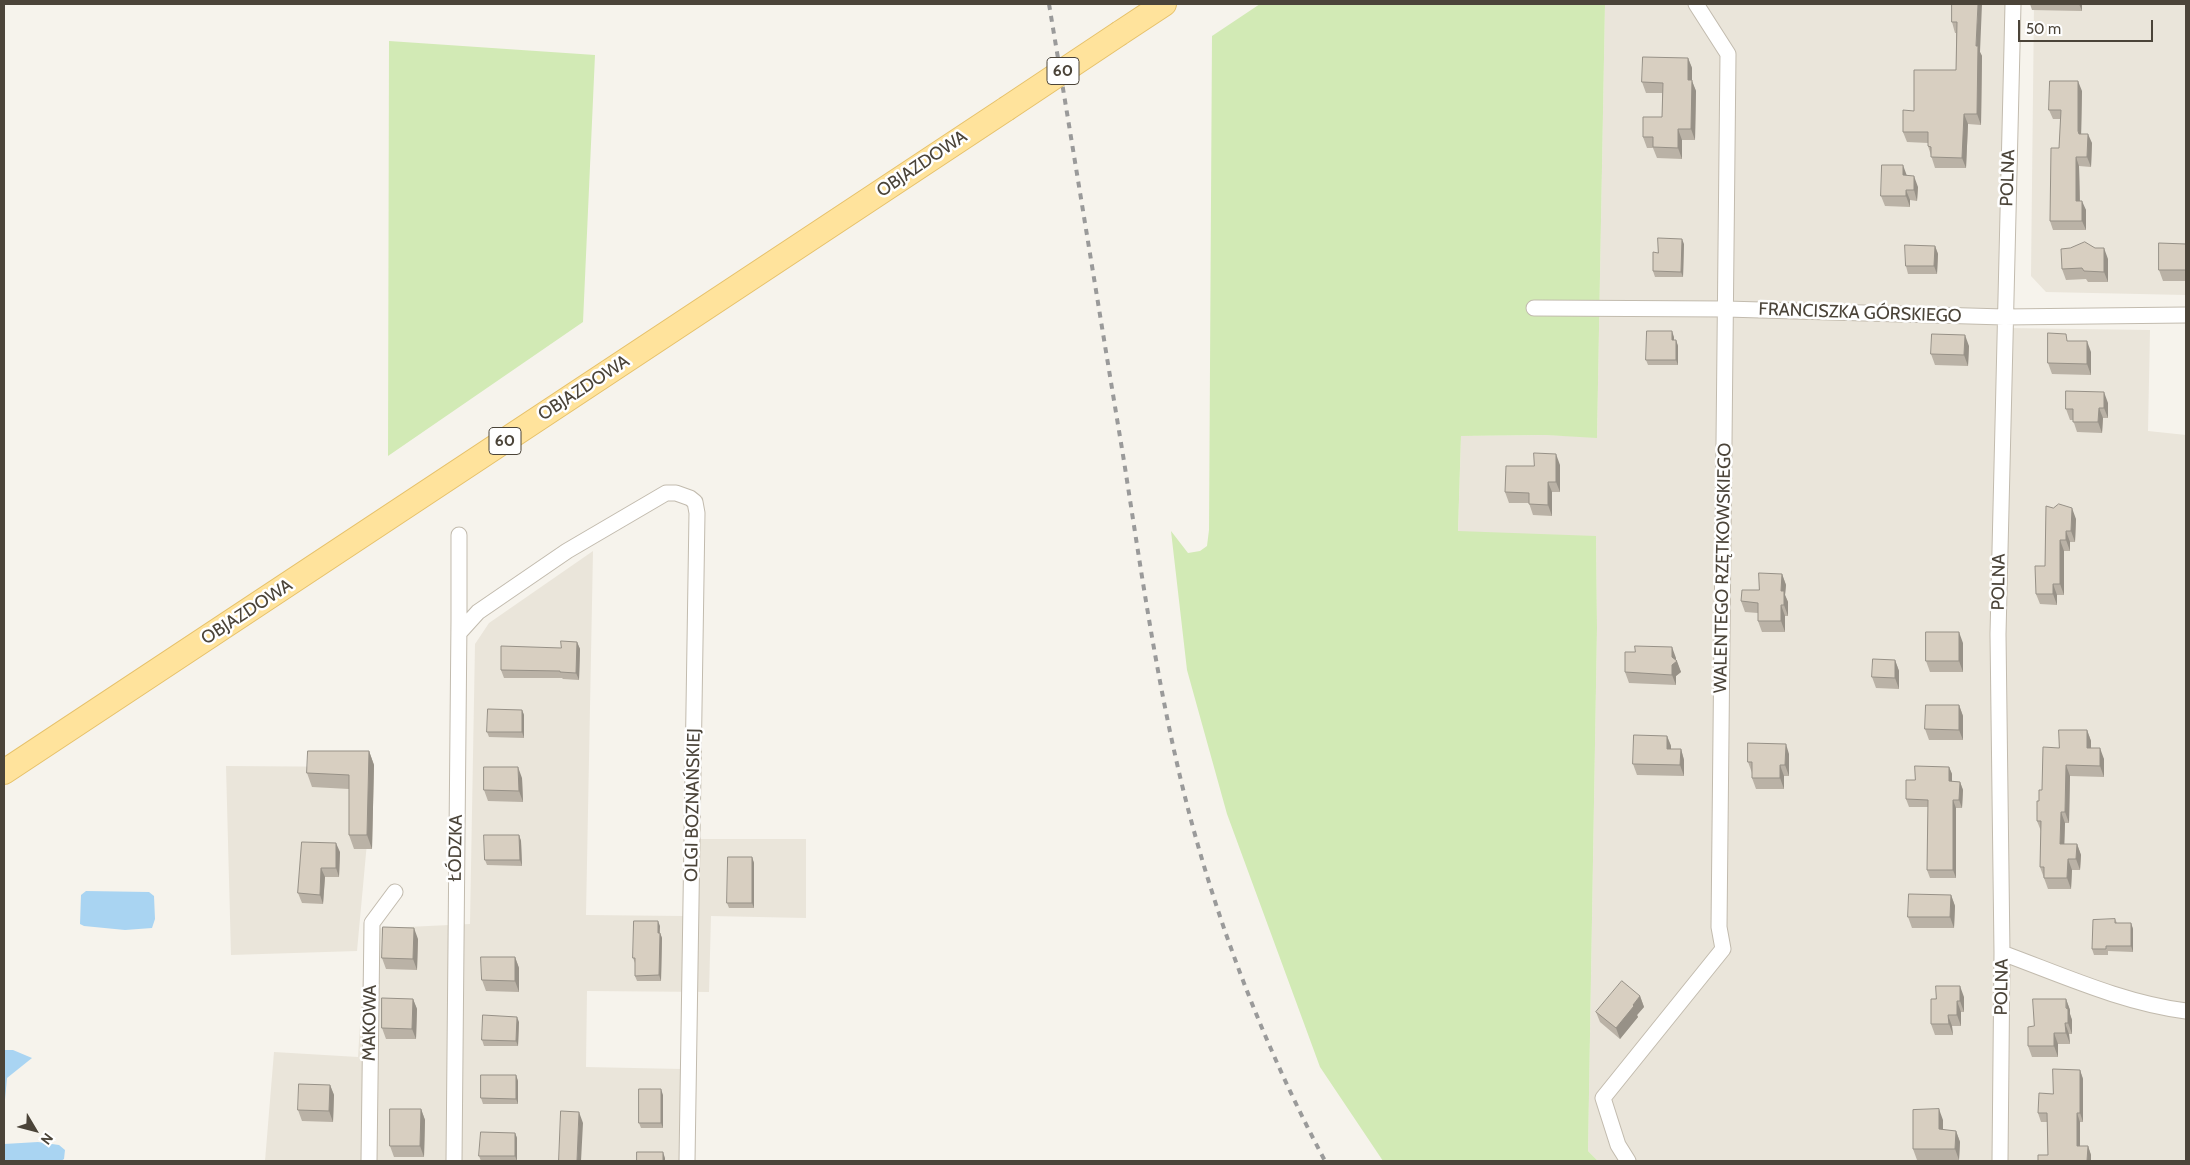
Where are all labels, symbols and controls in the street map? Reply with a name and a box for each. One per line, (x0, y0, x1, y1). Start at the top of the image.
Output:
scale bar (2020, 10, 2155, 42)
text: 50 m (2026, 20, 2061, 38)
road number: 60 (1047, 58, 1079, 84)
street label: OBJAZDOWA (873, 126, 971, 202)
street label: POLNA (1996, 149, 2020, 207)
street label: FRANCISZKA GÓRSKIEGO (1758, 299, 1962, 327)
street label: OBJAZDOWA (534, 351, 634, 425)
road number: 60 (489, 428, 521, 454)
street label: WALENTEGO RZĘTKOWSKIEGO (1710, 443, 1736, 693)
street label: POLNA (1988, 553, 2010, 611)
street label: OBJAZDOWA (197, 575, 297, 649)
street label: OLGI BOZNAŃSKIEJ (681, 728, 705, 882)
street label: ŁÓDZKA (445, 814, 467, 882)
street label: POLNA (1991, 958, 2013, 1016)
street label: MAKOWA (359, 985, 381, 1061)
north arrow (10, 1105, 60, 1155)
text: N (37, 1130, 57, 1148)

